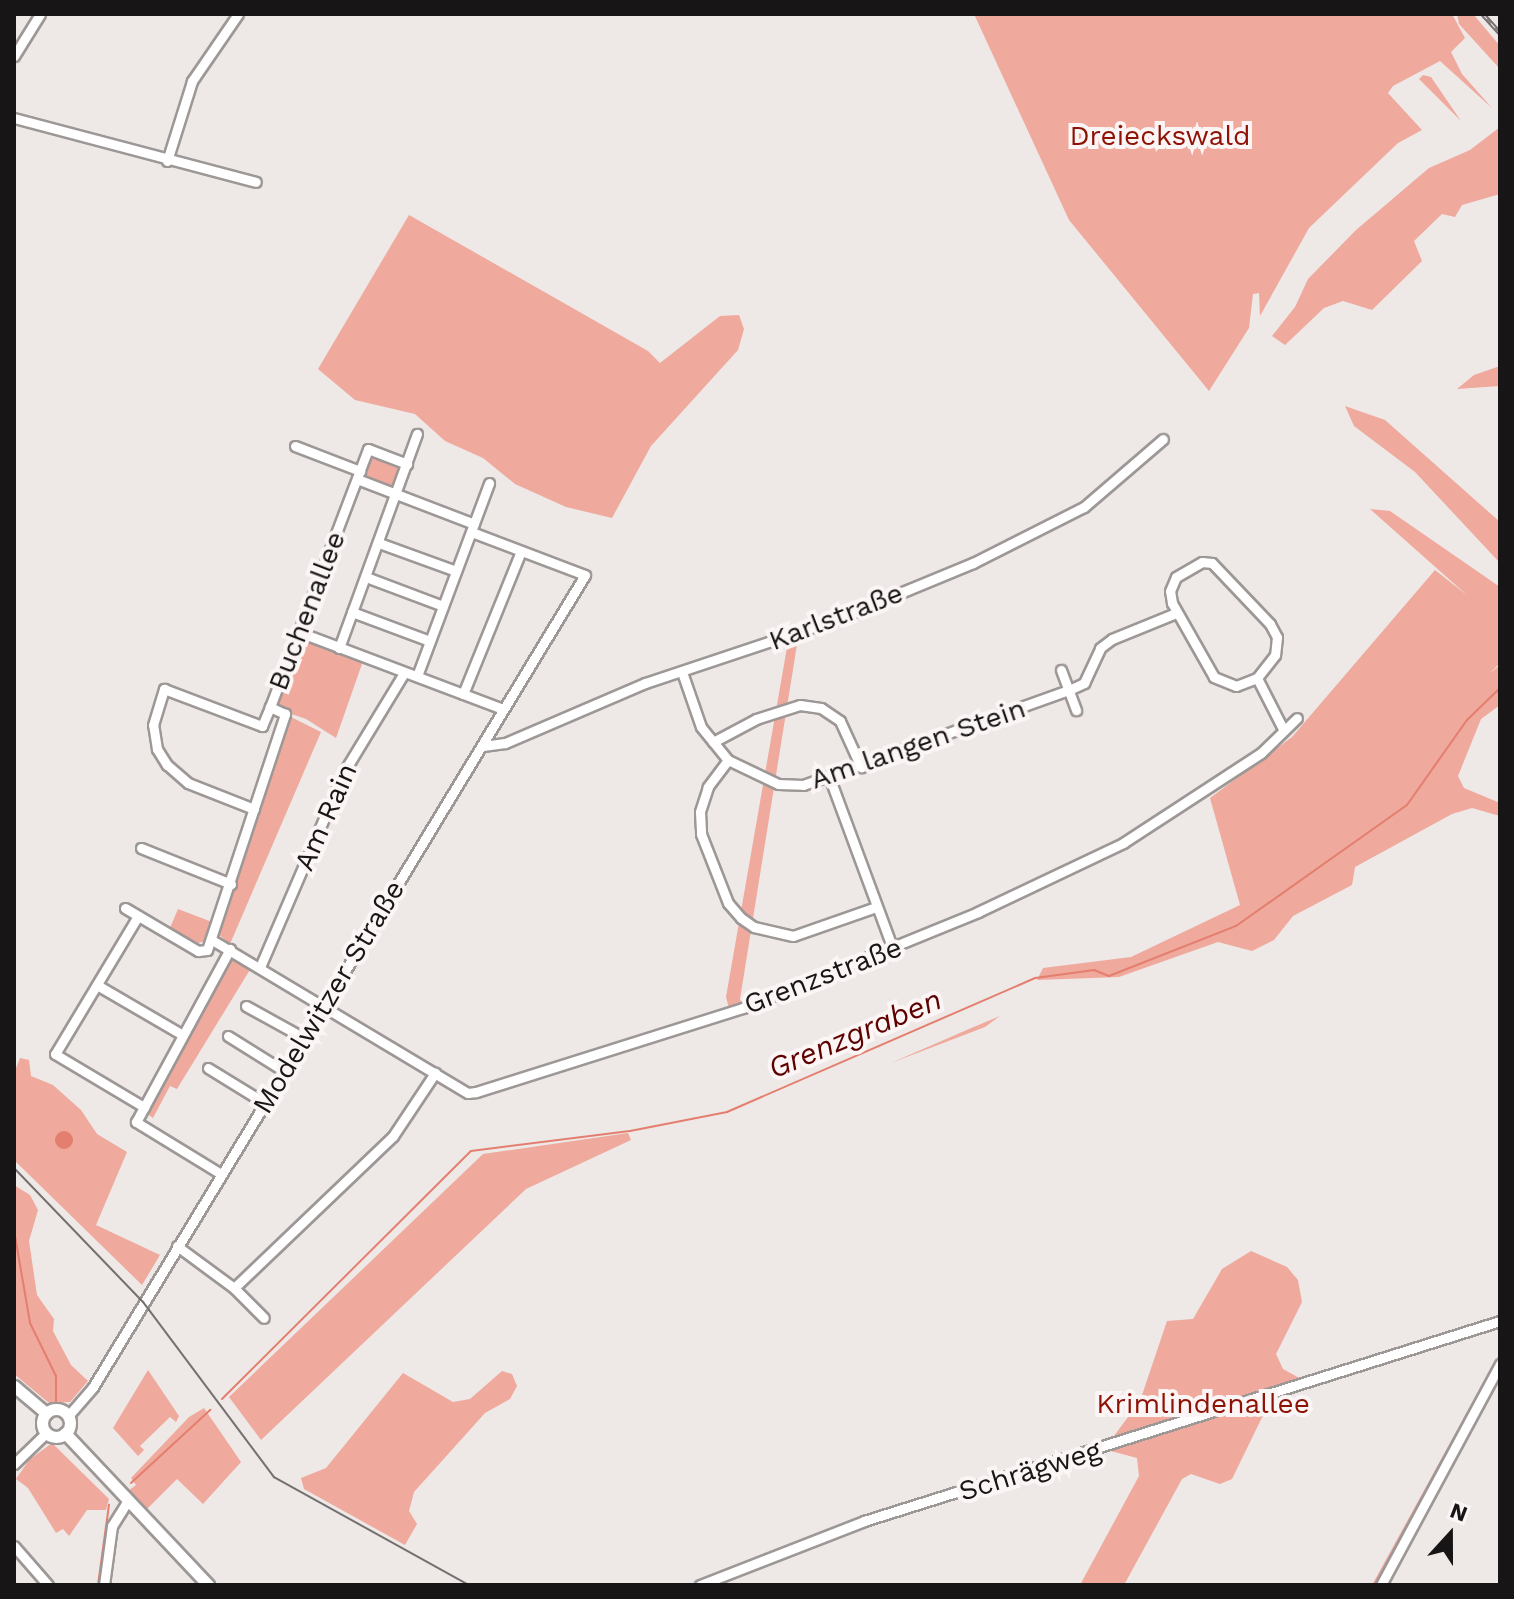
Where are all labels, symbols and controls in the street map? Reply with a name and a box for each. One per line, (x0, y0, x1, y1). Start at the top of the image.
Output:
park label: Dreieckswald (1069, 119, 1251, 153)
street label: Buchenallee (261, 527, 353, 695)
street label: Karlstraße (764, 576, 908, 658)
street label: Am langen Stein (806, 691, 1030, 797)
street label: Am Rain (287, 758, 365, 876)
street label: Modelwitzer Straße (246, 874, 412, 1120)
street label: Grenzstraße (739, 930, 907, 1022)
water label: Grenzgraben (763, 981, 947, 1087)
park label: Krimlindenallee (1096, 1387, 1310, 1421)
street label: Schrägweg (955, 1434, 1105, 1508)
north arrow (1410, 1495, 1490, 1575)
text: N (1447, 1498, 1471, 1527)

